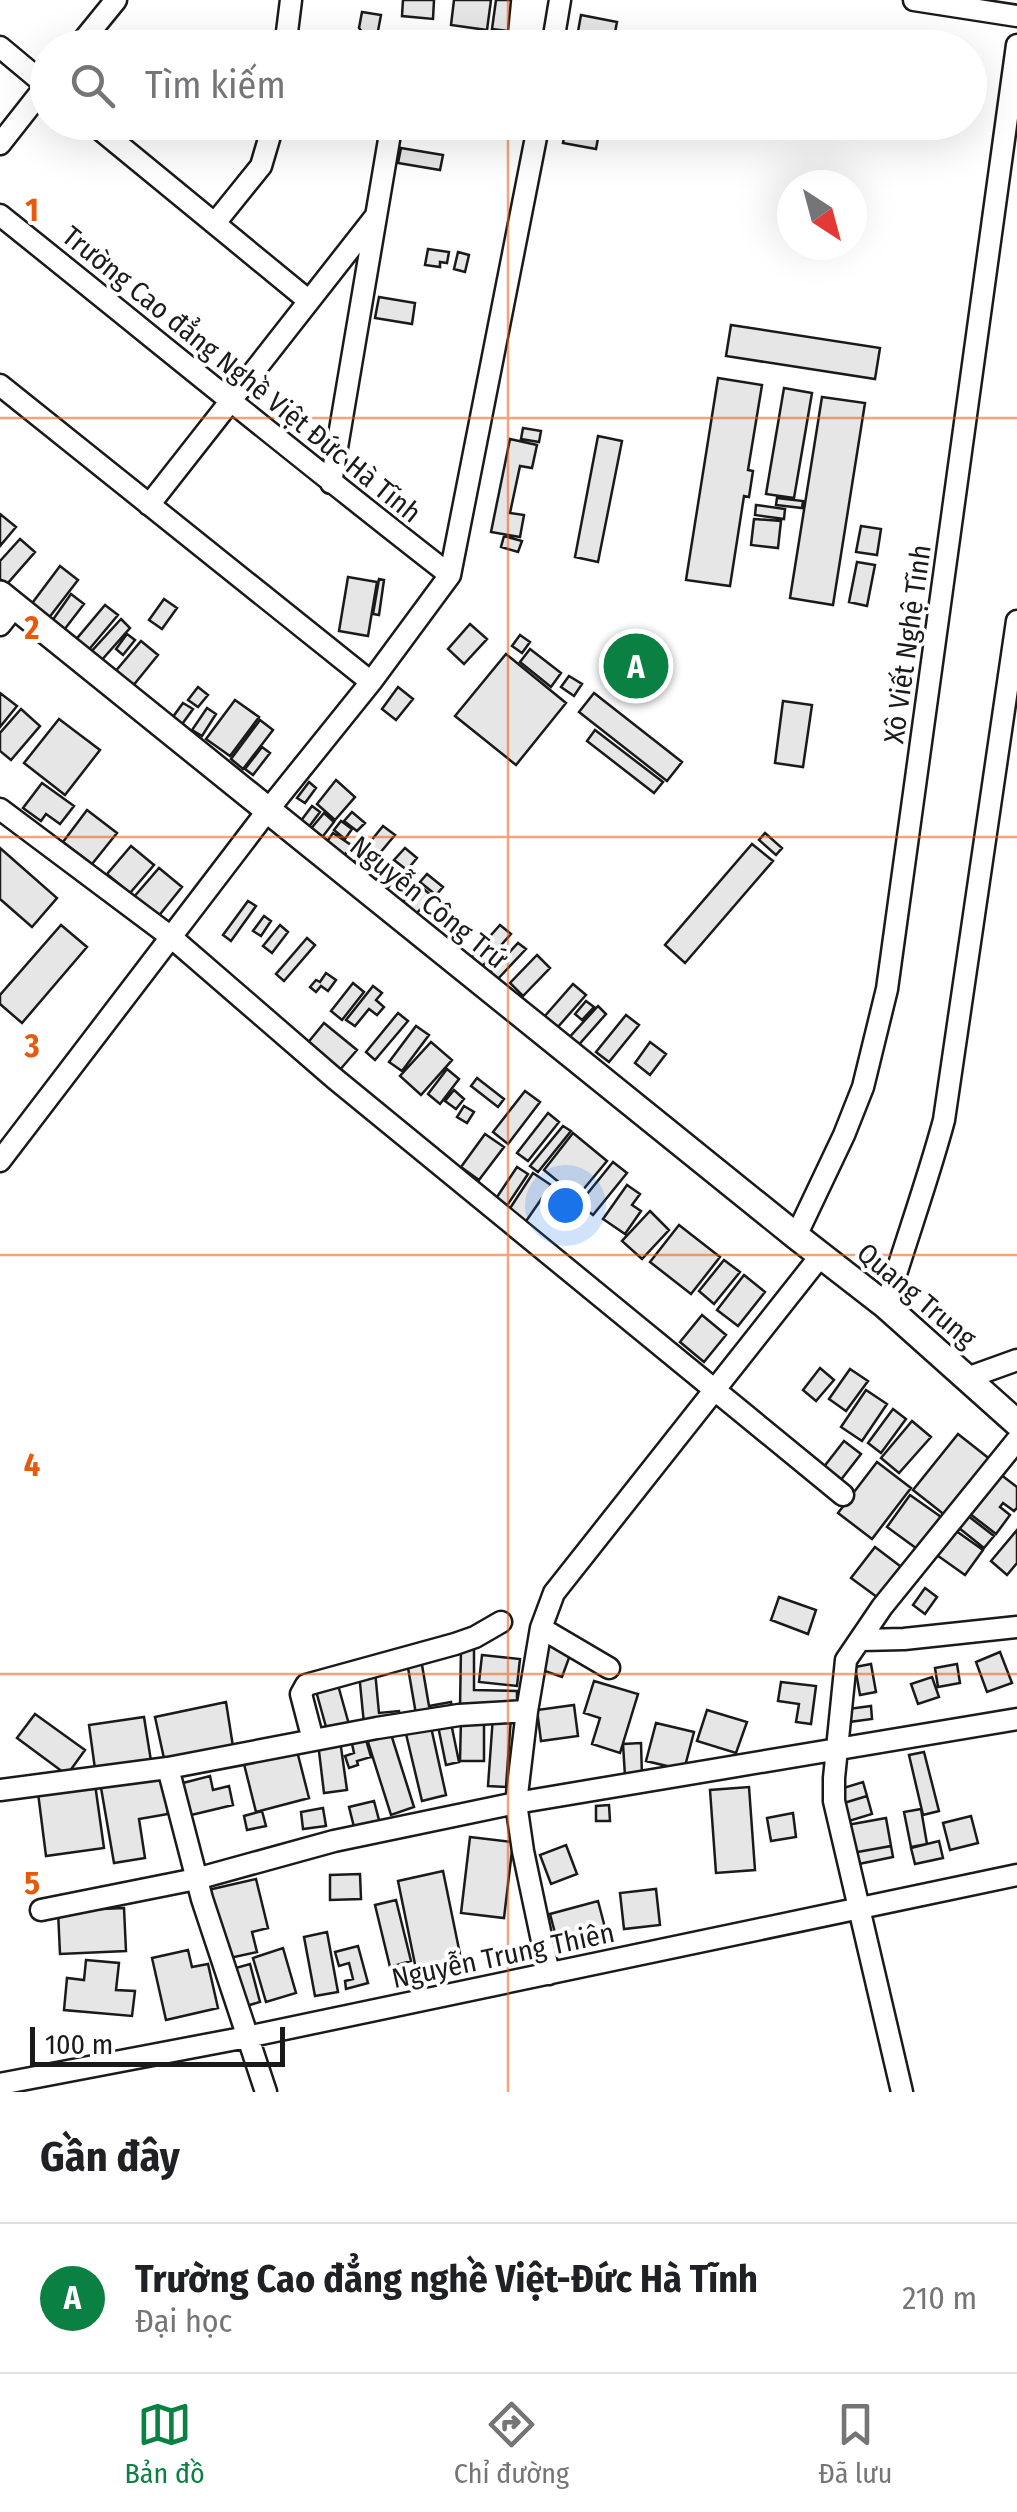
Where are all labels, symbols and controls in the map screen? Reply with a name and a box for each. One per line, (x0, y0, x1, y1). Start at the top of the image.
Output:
search box (30, 30, 987, 140)
icon: search (65, 58, 120, 113)
text: Tìm kiếm (145, 62, 286, 108)
north arrow (777, 170, 867, 260)
text: 1 (25, 191, 39, 229)
street label: Trường Cao đẳng Nghề Việt Đức Hà Tĩnh (56, 219, 428, 529)
street label: Xô Viết Nghệ Tĩnh (877, 543, 938, 746)
text: 2 (24, 609, 40, 647)
pin: A (604, 628, 668, 704)
street label: Nguyễn Công Trứ (344, 829, 514, 976)
text: 3 (23, 1027, 40, 1065)
your location (540, 1180, 591, 1231)
street label: Quang Trung (851, 1236, 983, 1355)
text: 4 (24, 1446, 40, 1484)
text: 5 (24, 1864, 40, 1902)
street label: Nguyễn Trung Thiên (389, 1916, 617, 1995)
scale bar (30, 2022, 285, 2066)
text: 100 m (45, 2028, 113, 2061)
text: Gần đây (40, 2132, 180, 2182)
text: Trường Cao đẳng nghề Việt-Đức Hà Tĩnh (135, 2256, 758, 2302)
text: A (64, 2279, 81, 2317)
text: 210 m (902, 2279, 977, 2317)
text: Đại học (135, 2302, 232, 2340)
tab: Bản đồ (125, 2397, 205, 2490)
tab: Chỉ đường (454, 2397, 569, 2490)
tab: Đã lưu (818, 2397, 892, 2490)

